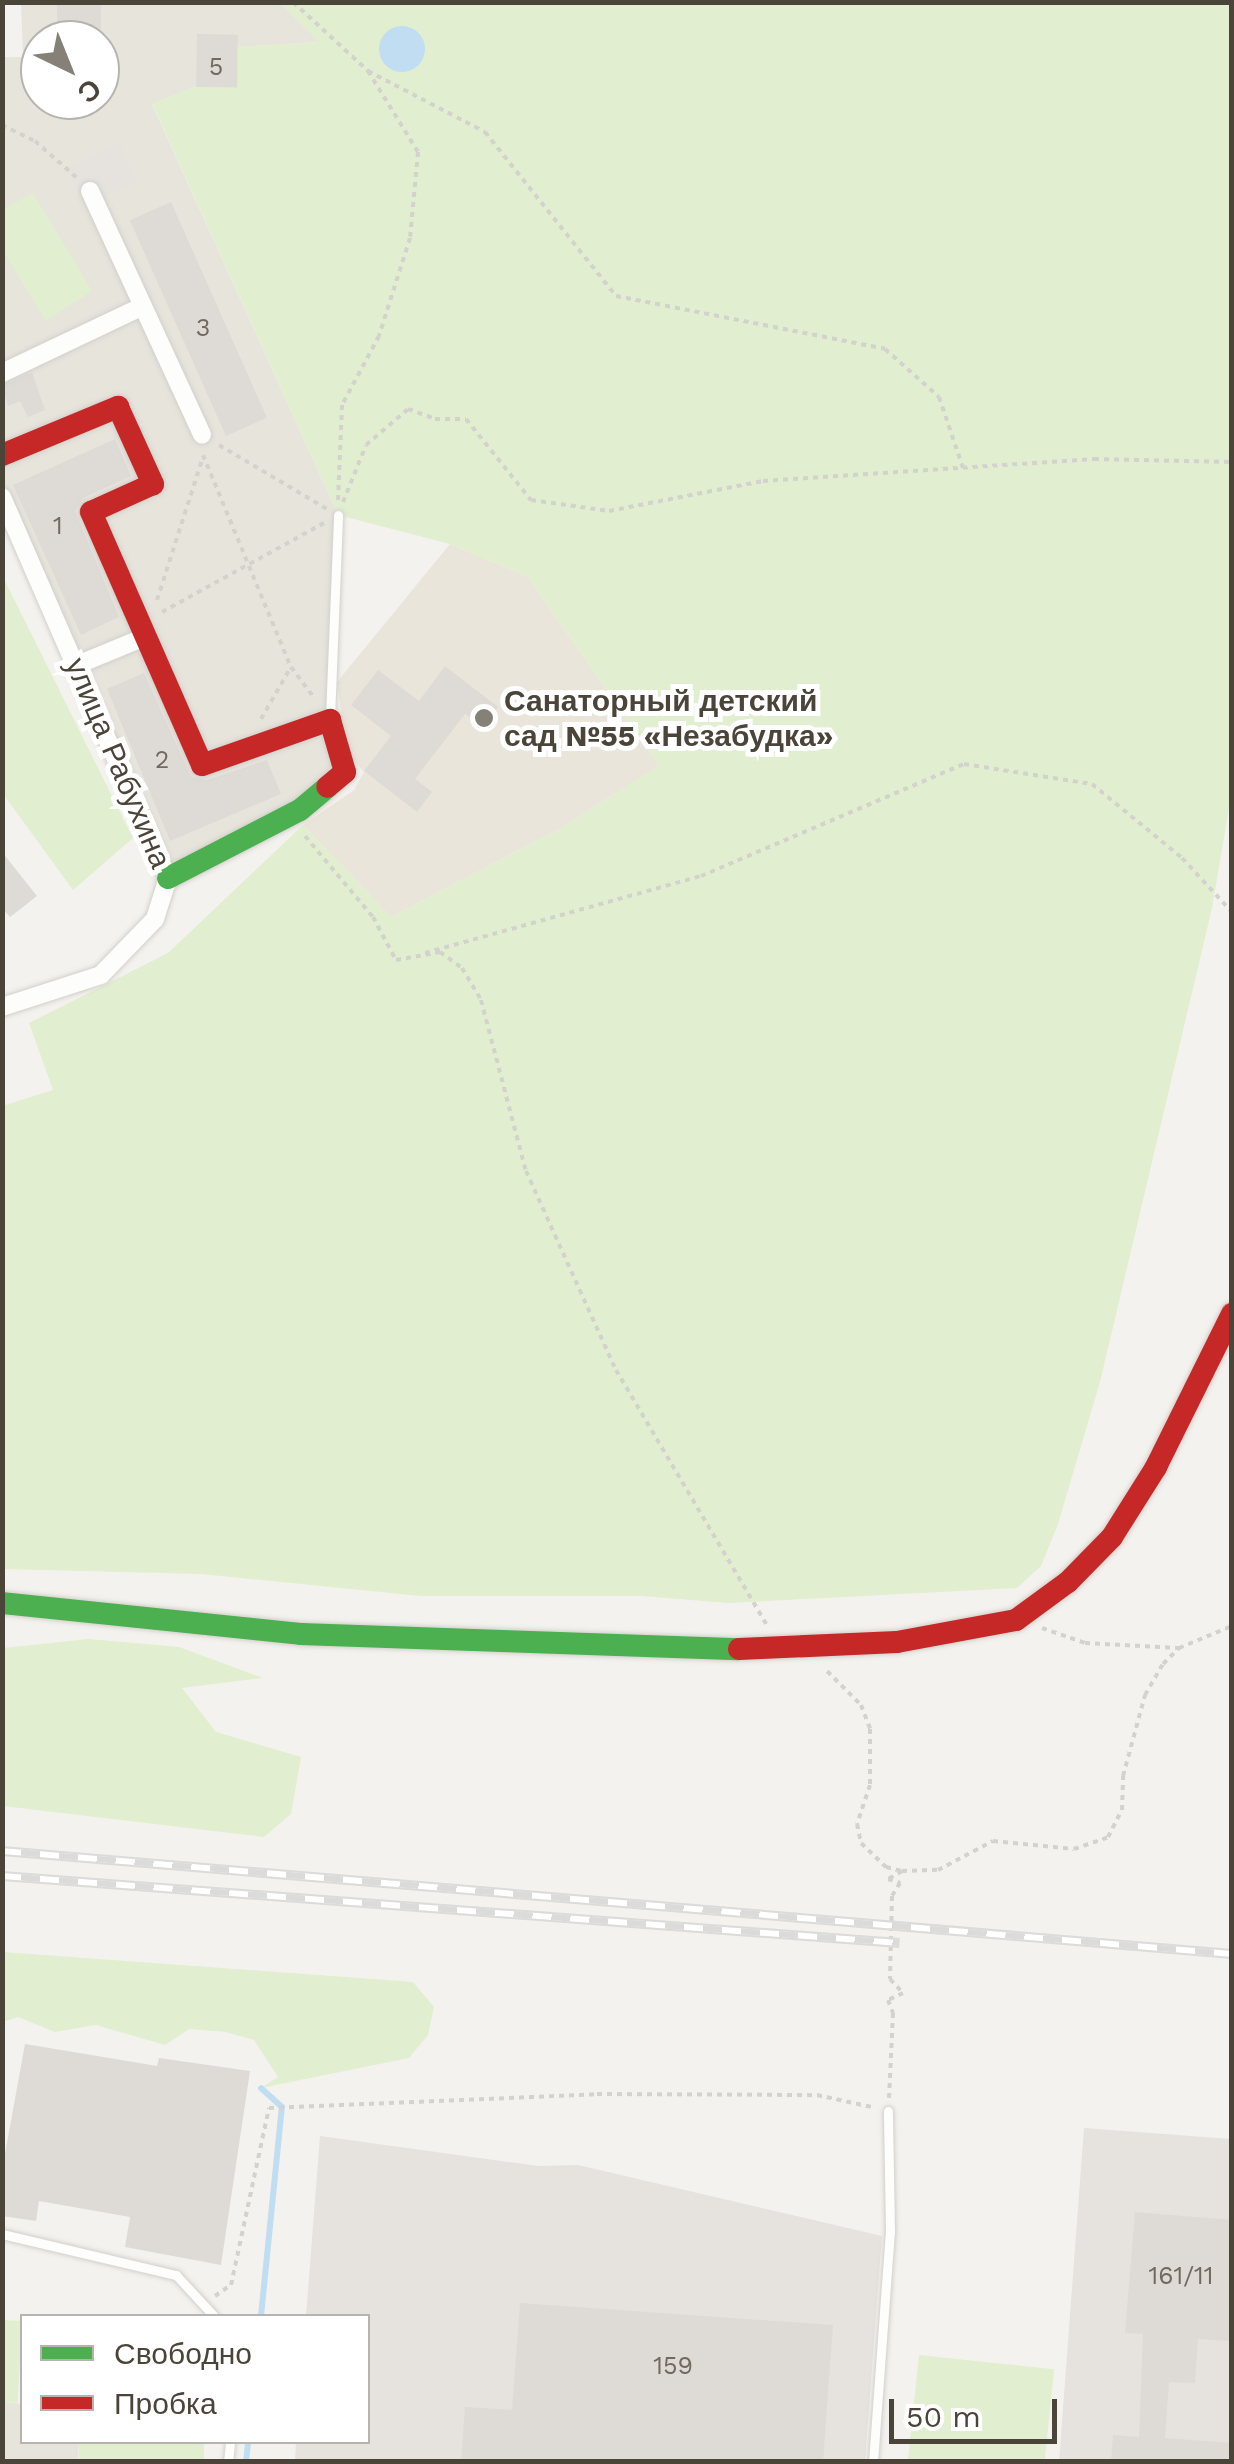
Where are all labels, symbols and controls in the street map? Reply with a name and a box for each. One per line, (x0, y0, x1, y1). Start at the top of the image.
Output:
north arrow (20, 20, 120, 120)
house number: 5 (209, 52, 223, 82)
text: С (71, 72, 108, 110)
house number: 3 (196, 313, 210, 343)
house number: 1 (53, 511, 63, 541)
street label: улица Рабухина (57, 652, 179, 874)
place label: Санаторный детский сад №55 «Незабудка» (504, 683, 833, 754)
marker: Санаторный детский сад №55 «Незабудка» (473, 707, 495, 729)
house number: 2 (155, 745, 169, 775)
house number: 161/11 (1148, 2261, 1214, 2291)
legend (20, 2314, 370, 2444)
text: Свободно (114, 2336, 252, 2371)
house number: 159 (653, 2351, 693, 2381)
scale bar (894, 2379, 1062, 2441)
text: Пробка (114, 2386, 217, 2421)
text: 50 m (906, 2399, 981, 2434)

